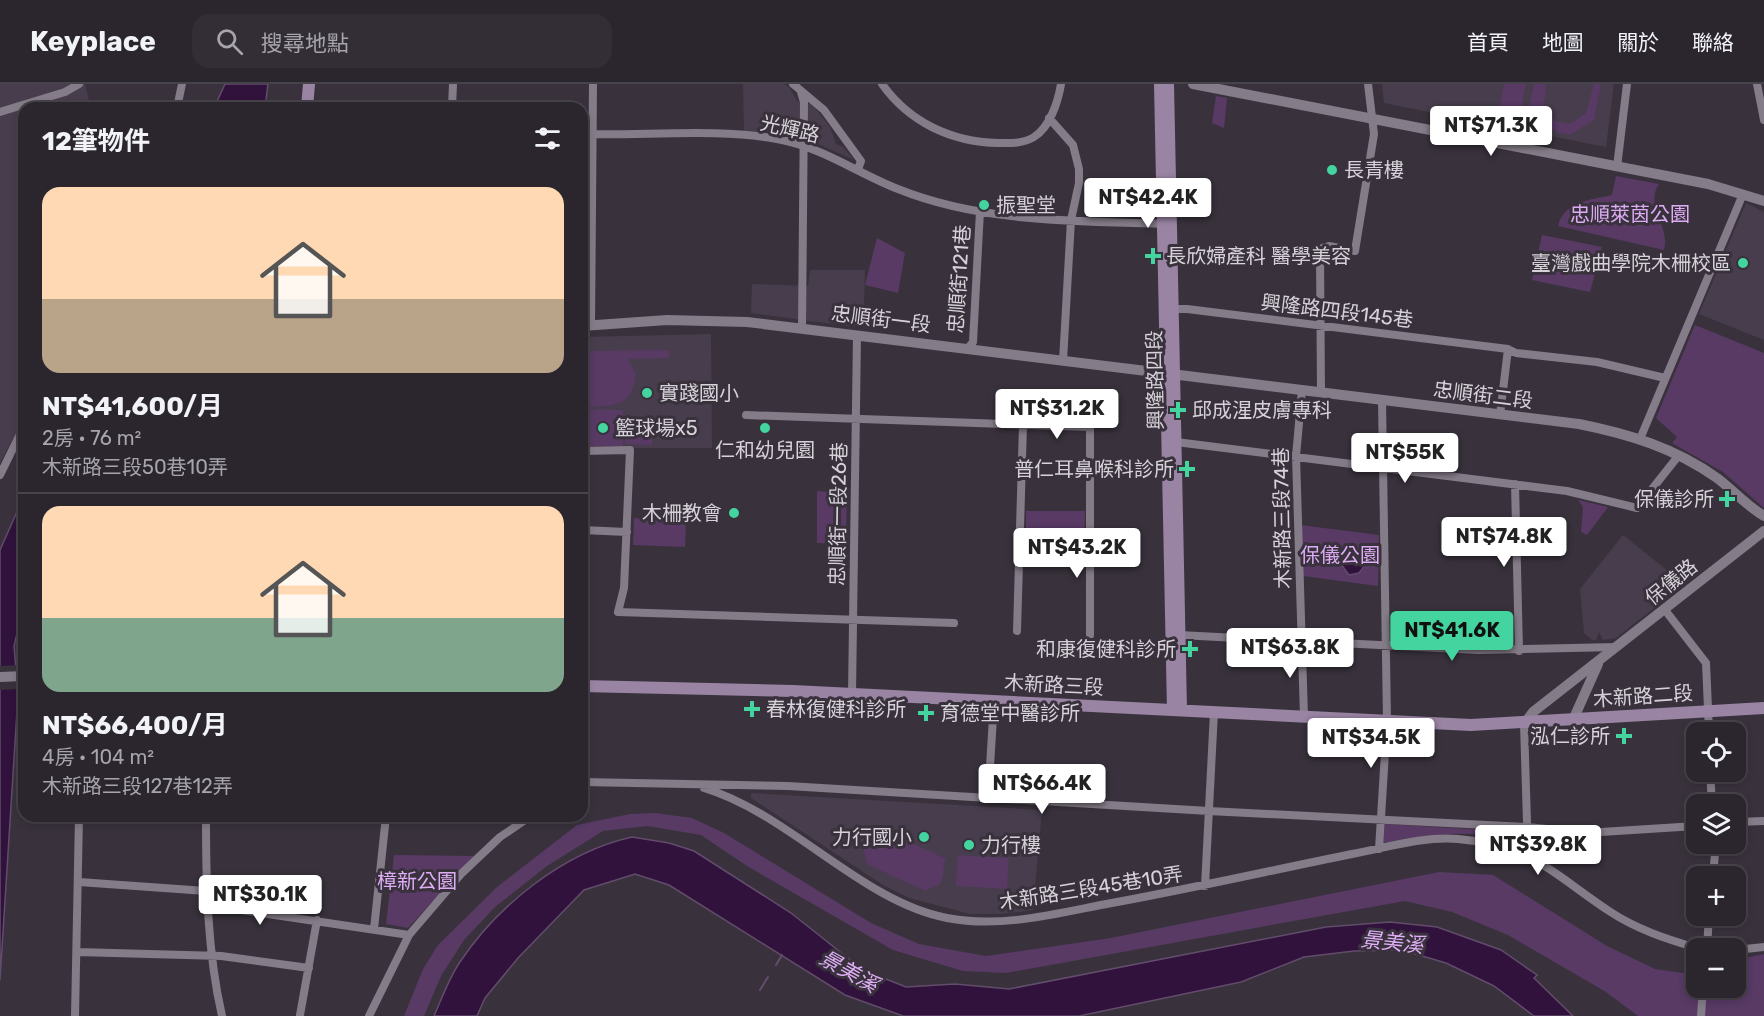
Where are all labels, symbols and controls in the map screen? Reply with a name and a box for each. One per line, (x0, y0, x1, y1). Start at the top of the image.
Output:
search box (192, 14, 612, 68)
text: Keyplace (30, 25, 156, 58)
icon: search (213, 25, 246, 58)
text: 搜尋地點 (261, 30, 349, 57)
text: 首頁 (1467, 30, 1509, 55)
text: 地圖 (1542, 30, 1584, 55)
text: 關於 (1617, 30, 1659, 55)
text: 聯絡 (1692, 30, 1734, 55)
pin: NT$71.3K (1429, 106, 1553, 157)
street label: 光輝路 (758, 111, 822, 147)
text: NT$71.3K (1444, 113, 1538, 137)
icon: filters (531, 122, 564, 155)
text: 12筆物件 (42, 126, 150, 157)
place label: 長青樓 (1344, 158, 1404, 182)
marker: 長青樓 (1325, 163, 1339, 177)
pin: NT$42.4K (1086, 178, 1210, 229)
text: NT$42.4K (1098, 185, 1198, 209)
place label: 振聖堂 (996, 193, 1056, 217)
marker: 振聖堂 (977, 198, 991, 212)
park label: 忠順萊茵公園 (1570, 202, 1690, 226)
street label: 忠順街121巷 (943, 224, 975, 334)
icon: home (249, 226, 357, 334)
place label: 長欣婦產科 醫學美容 (1166, 244, 1351, 268)
marker: 長欣婦產科 醫學美容 (1144, 247, 1162, 265)
place label: 臺灣戲曲學院木柵校區 (1531, 251, 1731, 275)
marker: 臺灣戲曲學院木柵校區 (1736, 256, 1750, 270)
street label: 興隆路四段145巷 (1260, 290, 1414, 332)
street label: 忠順街一段 (830, 301, 932, 337)
street label: 興隆路四段 (1142, 330, 1168, 430)
street label: 忠順街二段 (1432, 377, 1534, 413)
place label: 實踐國小 (659, 381, 739, 405)
marker: 實踐國小 (640, 386, 654, 400)
pin: NT$31.2K (995, 389, 1119, 440)
text: NT$41,600/月 (42, 391, 223, 422)
text: NT$31.2K (1009, 396, 1105, 420)
place label: 邱成湦皮膚專科 (1192, 398, 1332, 422)
marker: 邱成湦皮膚專科 (1169, 401, 1187, 419)
place label: 籃球場x5 (615, 416, 698, 440)
marker: 籃球場x5 (596, 421, 610, 435)
marker: 仁和幼兒園 (758, 421, 772, 435)
text: 2房 · 76 m² (42, 426, 141, 450)
pin: NT$55K (1356, 433, 1454, 484)
place label: 仁和幼兒園 (715, 438, 815, 462)
text: NT$55K (1365, 440, 1445, 464)
street label: 忠順街一段26巷 (825, 442, 851, 586)
street label: 木新路三段74巷 (1269, 447, 1295, 589)
text: 木新路三段50巷10弄 (42, 455, 228, 479)
place label: 普仁耳鼻喉科診所 (1014, 457, 1174, 481)
marker: 普仁耳鼻喉科診所 (1178, 460, 1196, 478)
place label: 保儀診所 (1634, 487, 1714, 511)
marker: 保儀診所 (1718, 490, 1736, 508)
place label: 木柵教會 (642, 501, 722, 525)
marker: 木柵教會 (727, 506, 741, 520)
pin: NT$74.8K (1442, 517, 1566, 568)
text: NT$74.8K (1455, 524, 1553, 548)
pin: NT$43.2K (1015, 528, 1139, 579)
text: NT$43.2K (1027, 535, 1127, 559)
park label: 保儀公園 (1300, 543, 1380, 567)
icon: home (249, 545, 357, 653)
street label: 保儀路 (1640, 554, 1702, 610)
pin: NT$41.6K (1390, 611, 1514, 662)
text: NT$41.6K (1404, 618, 1500, 642)
pin: NT$63.8K (1228, 628, 1352, 679)
text: NT$63.8K (1241, 635, 1339, 659)
place label: 和康復健科診所 (1036, 637, 1176, 661)
marker: 和康復健科診所 (1181, 640, 1199, 658)
street label: 木新路三段 (1003, 670, 1105, 700)
street label: 木新路二段 (1592, 681, 1694, 711)
place label: 春林復健科診所 (766, 697, 906, 721)
marker: 春林復健科診所 (743, 700, 761, 718)
place label: 育德堂中醫診所 (940, 701, 1080, 725)
marker: 育德堂中醫診所 (917, 704, 935, 722)
text: NT$66,400/月 (42, 710, 228, 741)
pin: NT$34.5K (1309, 718, 1433, 769)
map controls (1686, 722, 1746, 998)
button: locate (1686, 722, 1746, 782)
place label: 泓仁診所 (1530, 724, 1610, 748)
text: NT$34.5K (1322, 725, 1420, 749)
marker: 泓仁診所 (1615, 727, 1633, 745)
text: 4房 · 104 m² (42, 745, 154, 769)
pin: NT$66.4K (980, 764, 1104, 815)
text: NT$66.4K (993, 771, 1091, 795)
text: 木新路三段127巷12弄 (42, 774, 233, 798)
button: layers (1686, 794, 1746, 854)
place label: 力行國小 (832, 825, 912, 849)
pin: NT$39.8K (1476, 825, 1600, 876)
marker: 力行國小 (917, 830, 931, 844)
text: NT$39.8K (1489, 832, 1587, 856)
place label: 力行樓 (981, 833, 1041, 857)
marker: 力行樓 (962, 838, 976, 852)
street label: 木新路三段45巷10弄 (997, 862, 1185, 914)
button: + (1686, 866, 1746, 926)
park label: 樟新公園 (377, 869, 457, 893)
pin: NT$30.1K (198, 875, 322, 926)
text: NT$30.1K (213, 882, 307, 906)
water label: 景美溪 (1359, 926, 1428, 958)
button: − (1686, 938, 1746, 998)
water label: 景美溪 (815, 945, 885, 999)

